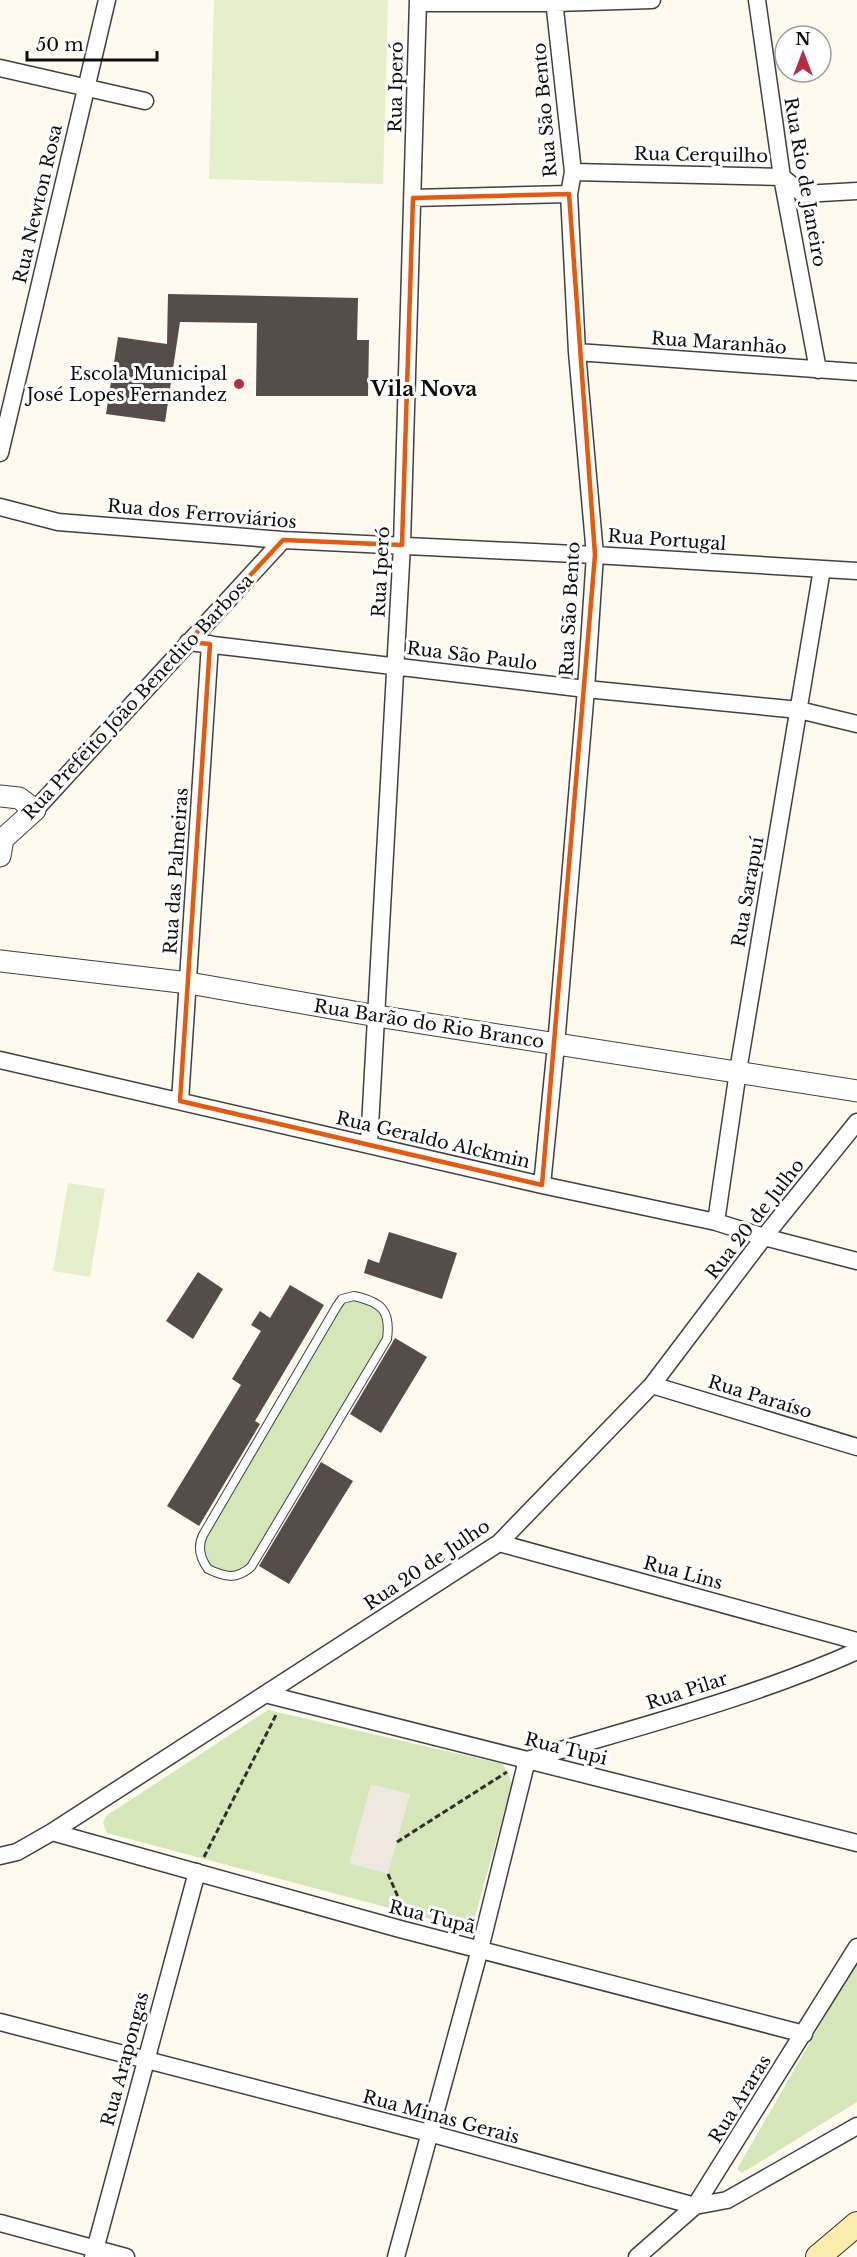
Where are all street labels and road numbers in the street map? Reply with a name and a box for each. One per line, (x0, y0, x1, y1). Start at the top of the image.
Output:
street label: Rua Iperó (384, 41, 408, 133)
street label: Rua São Bento (528, 42, 562, 178)
street label: Rua Rio de Janeiro (779, 96, 831, 268)
street label: Rua Newton Rosa (9, 122, 67, 286)
street label: Rua Cerquilho (634, 143, 768, 167)
street label: Rua Maranhão (650, 327, 788, 359)
street label: Rua dos Ferroviários (106, 495, 298, 533)
street label: Rua Portugal (607, 525, 727, 555)
street label: Rua Iperó (368, 526, 394, 618)
street label: Rua São Bento (555, 541, 585, 677)
street label: Rua Prefeito João Benedito Barbosa (18, 570, 258, 824)
street label: Rua São Paulo (405, 637, 539, 675)
street label: Rua das Palmeiras (159, 787, 193, 955)
street label: Rua Sarapuí (727, 834, 769, 949)
street label: Rua Barão do Rio Branco (312, 995, 546, 1053)
street label: Rua Geraldo Alckmin (334, 1107, 532, 1173)
street label: Rua 20 de Julho (701, 1154, 809, 1284)
street label: Rua Paraíso (705, 1371, 815, 1423)
street label: Rua 20 de Julho (360, 1515, 494, 1615)
street label: Rua Lins (641, 1552, 725, 1594)
street label: Rua Pilar (644, 1667, 731, 1714)
street label: Rua Tupi (522, 1728, 610, 1770)
street label: Rua Tupã (387, 1896, 478, 1938)
street label: Rua Arapongas (96, 1989, 154, 2129)
street label: Rua Araras (704, 2051, 776, 2147)
street label: Rua Minas Gerais (360, 2085, 522, 2149)

